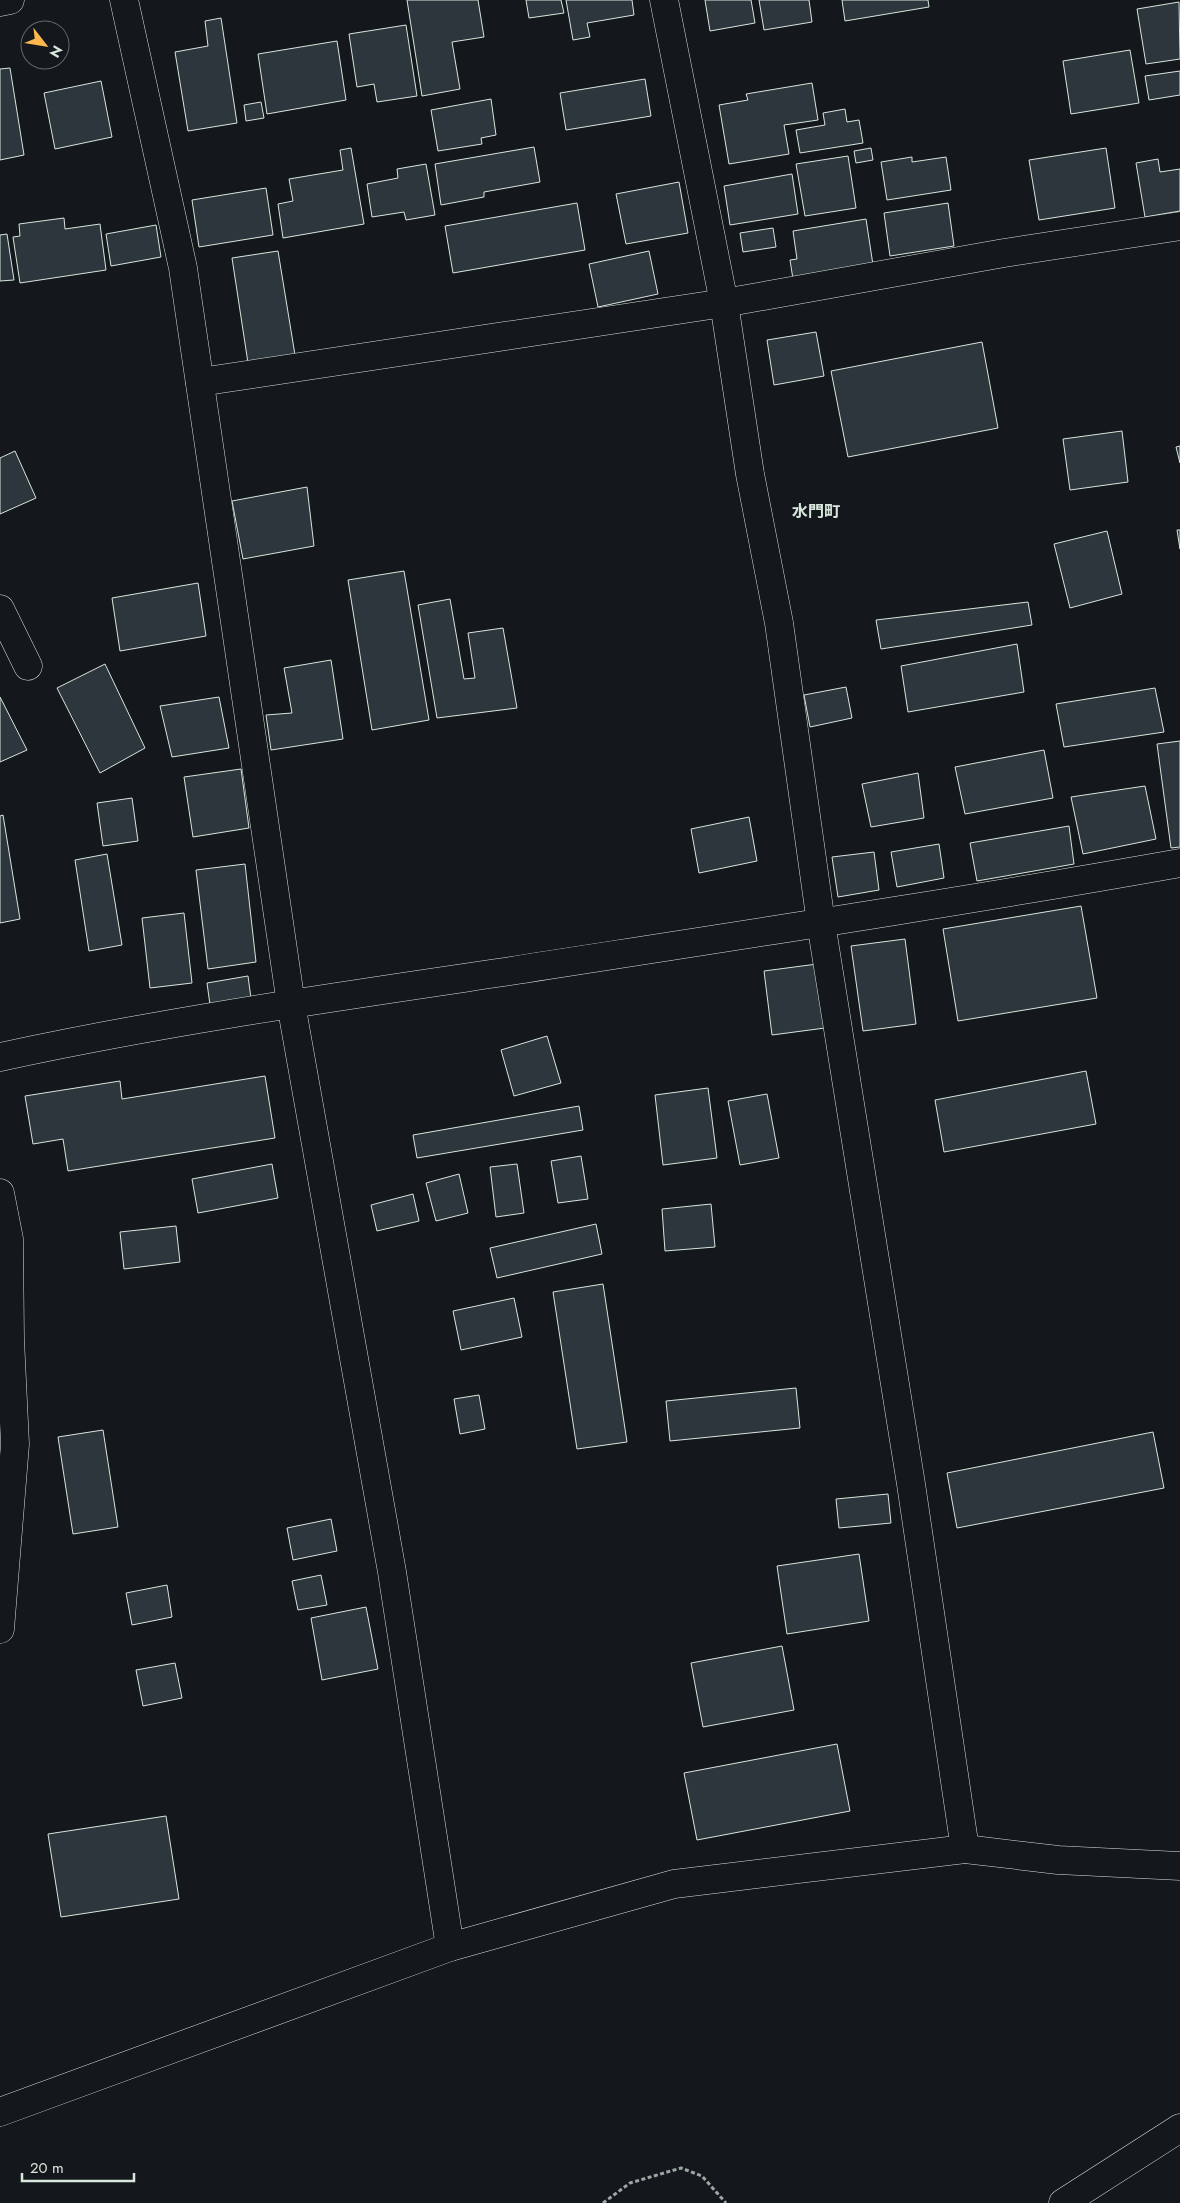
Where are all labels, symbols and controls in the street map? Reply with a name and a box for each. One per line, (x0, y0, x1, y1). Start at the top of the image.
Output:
north arrow (20, 20, 70, 70)
text: N (45, 42, 68, 62)
district label: 水門町 (792, 500, 840, 523)
scale bar (22, 2150, 135, 2182)
text: 20 m (30, 2157, 64, 2179)

